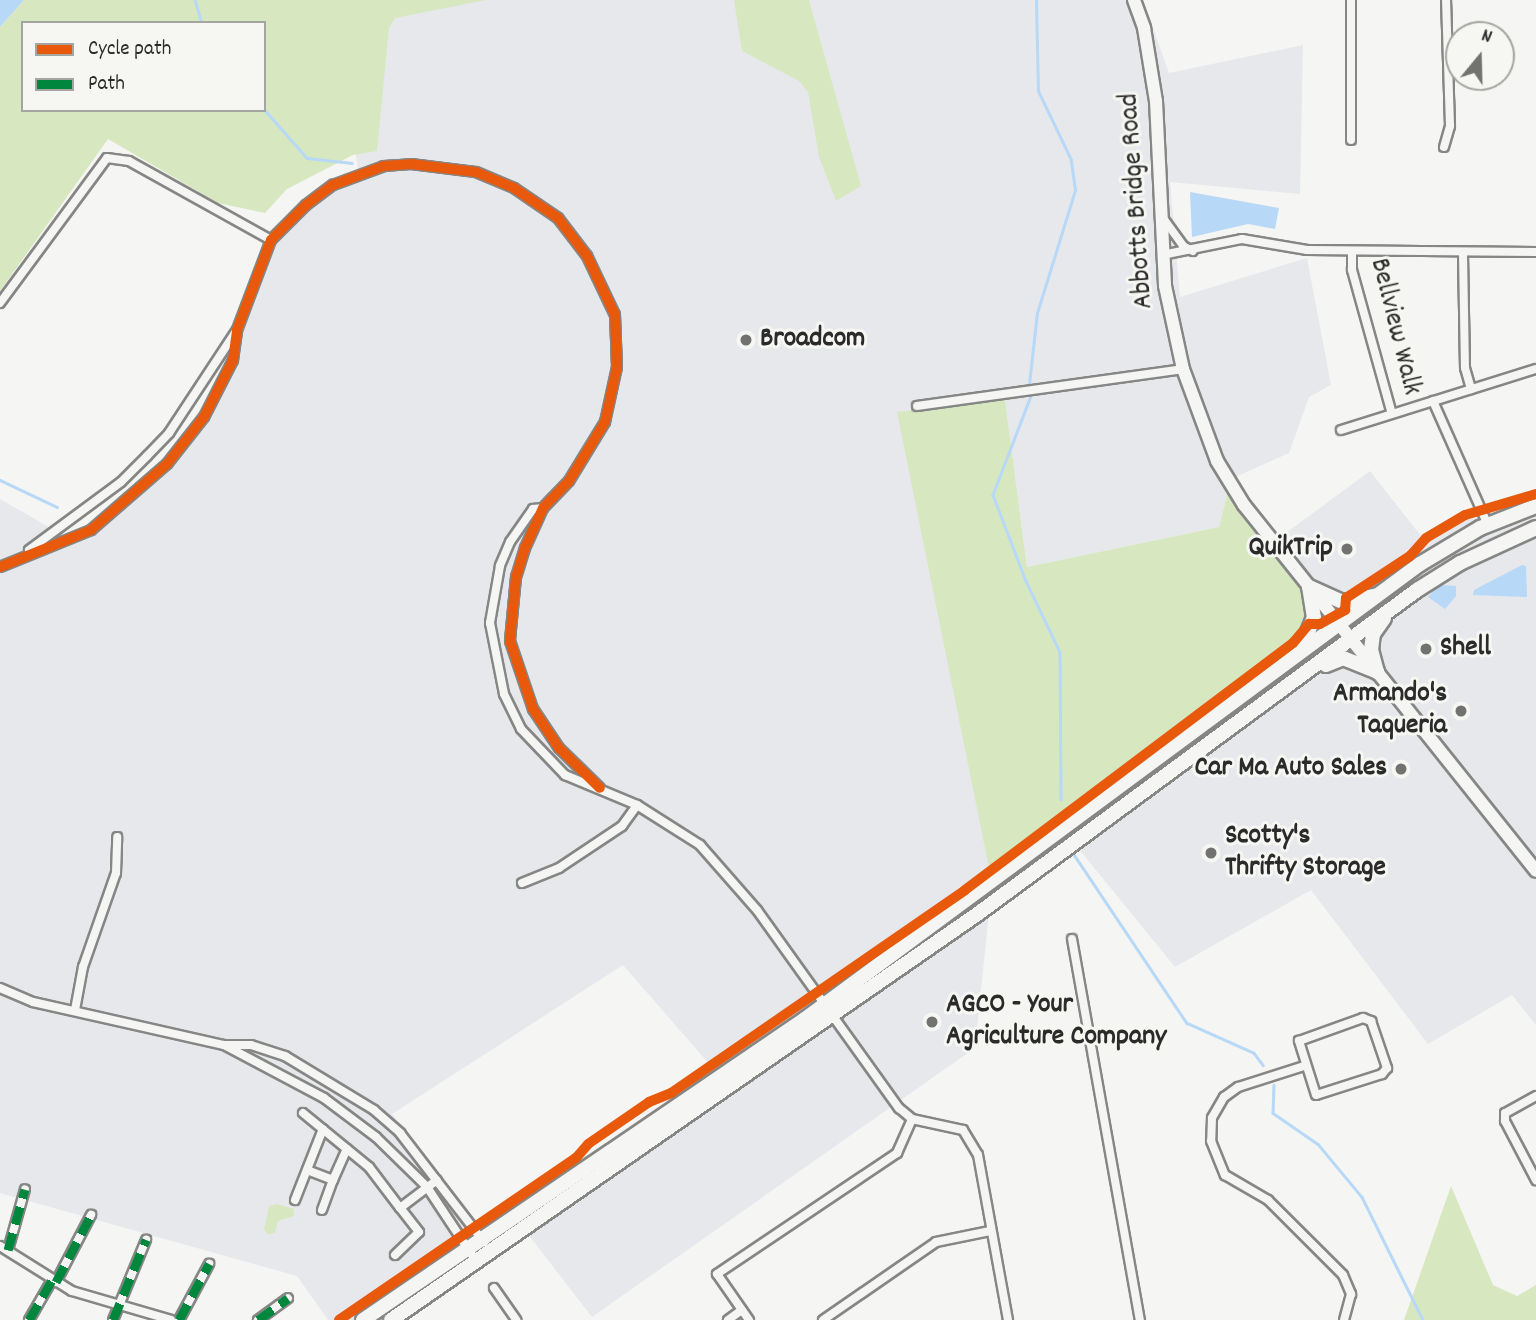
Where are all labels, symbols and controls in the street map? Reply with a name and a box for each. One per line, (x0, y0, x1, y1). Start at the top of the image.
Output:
legend (21, 21, 266, 112)
north arrow (1445, 21, 1515, 91)
text: N (1478, 23, 1495, 52)
text: Cycle path (88, 35, 171, 65)
text: Path (88, 70, 125, 100)
street label: Abbotts Bridge Road (1114, 92, 1162, 310)
street label: Bellview Walk (1361, 255, 1427, 399)
place label: Broadcom (760, 323, 865, 357)
marker: Broadcom (738, 332, 754, 348)
place label: QuikTrip (1248, 532, 1333, 566)
marker: QuikTrip (1339, 541, 1355, 557)
place label: Shell (1440, 632, 1491, 666)
marker: Shell (1418, 641, 1434, 657)
place label: Armando's Taqueria (1333, 678, 1447, 744)
marker: Armando's Taqueria (1453, 703, 1469, 719)
place label: Car Ma Auto Sales (1194, 752, 1387, 786)
marker: Car Ma Auto Sales (1393, 761, 1409, 777)
place label: Scotty's Thrifty Storage (1225, 820, 1386, 886)
marker: Scotty's Thrifty Storage (1203, 845, 1219, 861)
place label: AGCO - Your Agriculture Company (946, 989, 1166, 1055)
marker: AGCO - Your Agriculture Company (924, 1014, 940, 1030)

